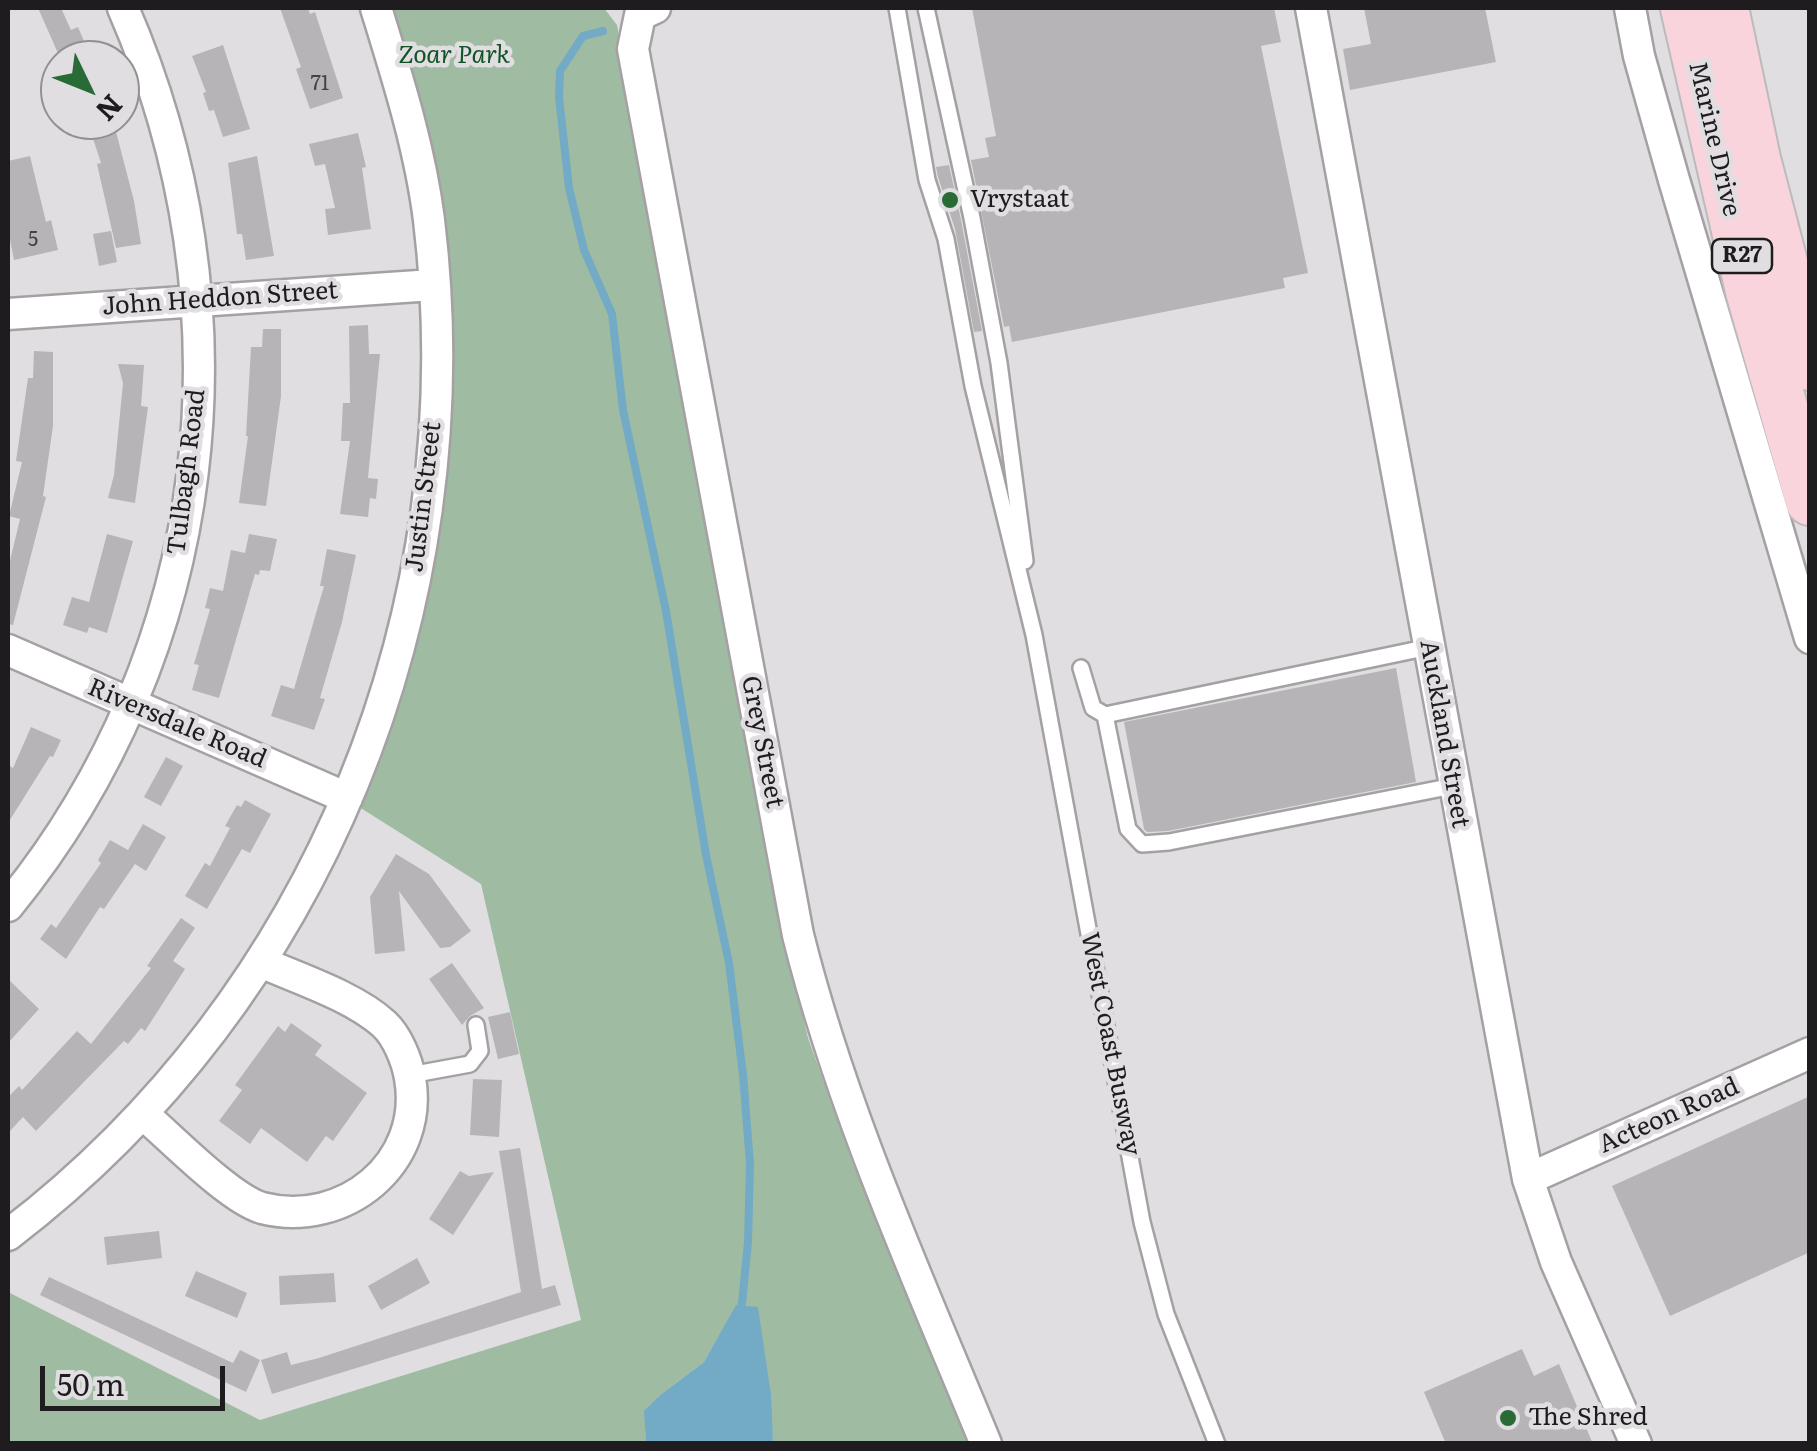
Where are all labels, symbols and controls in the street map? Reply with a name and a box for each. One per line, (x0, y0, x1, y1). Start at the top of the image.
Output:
north arrow (40, 40, 140, 140)
park label: Zoar Park (398, 41, 510, 71)
street label: Marine Drive (1682, 59, 1746, 219)
house number: 71 (311, 72, 329, 96)
text: N (87, 86, 134, 132)
place label: Vrystaat (970, 185, 1069, 215)
marker: Vrystaat (939, 189, 961, 211)
house number: 5 (28, 228, 38, 252)
road number: R27 (1712, 239, 1772, 273)
street label: John Heddon Street (101, 276, 339, 322)
street label: Tulbagh Road (162, 387, 212, 557)
street label: Justin Street (400, 420, 448, 574)
street label: Auckland Street (1413, 638, 1475, 830)
street label: Riversdale Road (83, 673, 271, 775)
street label: Grey Street (735, 673, 789, 811)
street label: West Coast Busway (1074, 930, 1146, 1158)
street label: Acteon Road (1594, 1072, 1744, 1160)
scale bar (45, 1346, 230, 1408)
text: 50 m (57, 1361, 125, 1405)
place label: The Shred (1528, 1403, 1648, 1433)
marker: The Shred (1497, 1407, 1519, 1429)

